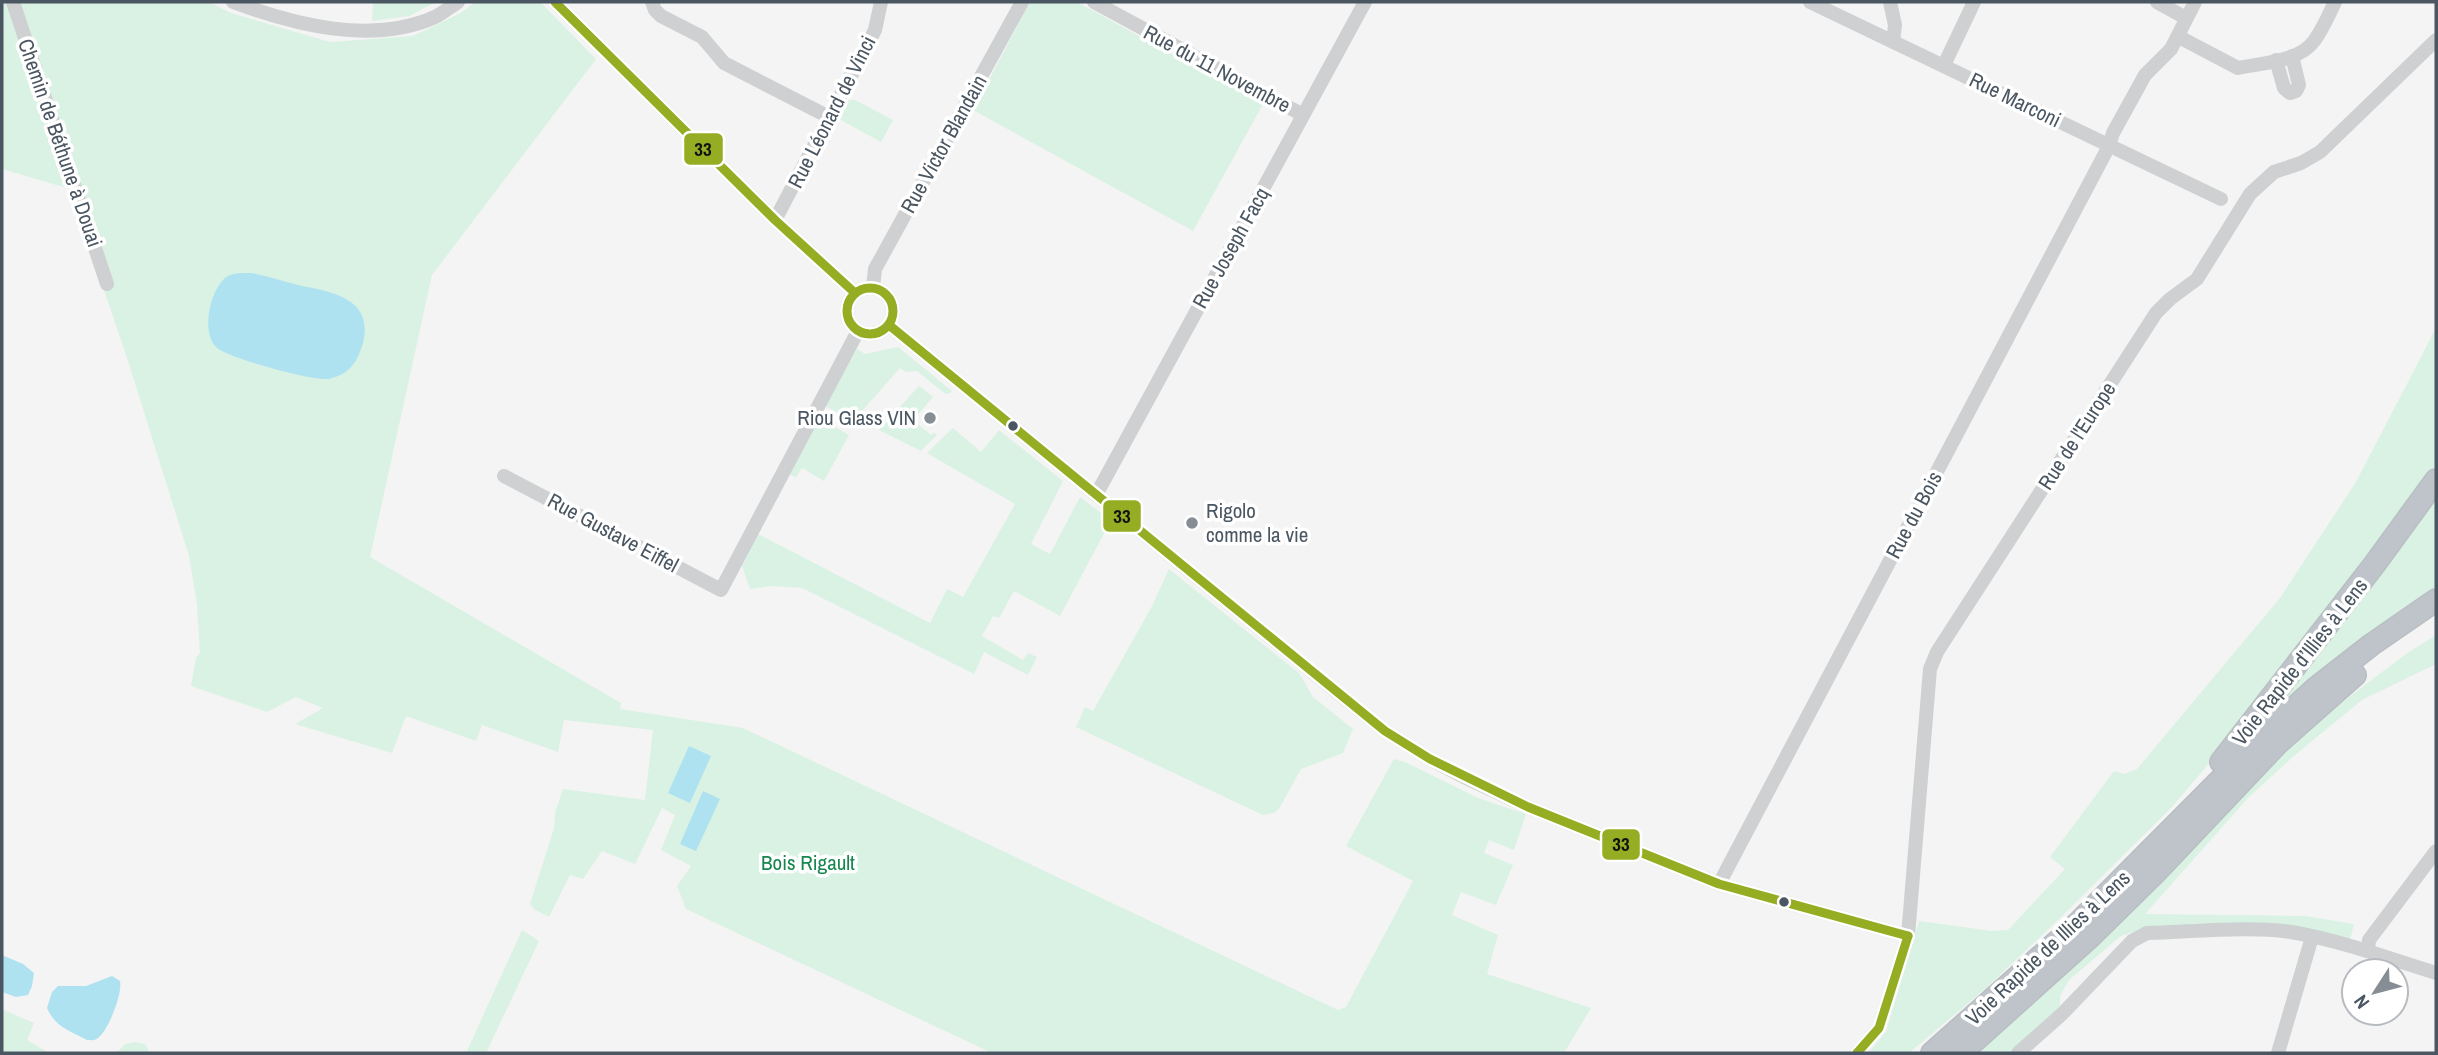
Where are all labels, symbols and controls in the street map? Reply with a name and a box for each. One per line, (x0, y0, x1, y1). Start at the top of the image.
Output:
street label: Rue du 11 Novembre (1139, 18, 1296, 119)
street label: Rue Léonard de Vinci (781, 31, 882, 193)
street label: Chemin de Béthune à Douai (11, 35, 110, 251)
street label: Rue Marconi (1965, 65, 2066, 134)
street label: Rue Victor Blandain (894, 69, 994, 218)
line badge: 33 (683, 132, 724, 166)
text: 33 (694, 136, 712, 162)
street label: Rue Joseph Facq (1185, 182, 1276, 313)
street label: Rue de l'Europe (2031, 376, 2122, 495)
place label: Riou Glass VIN (797, 403, 916, 432)
marker: Riou Glass VIN (922, 410, 938, 426)
unlabelled marker (1006, 419, 1020, 433)
street label: Rue du Bois (1879, 466, 1949, 563)
street label: Rue Gustave Eiffel (543, 486, 684, 579)
place label: Rigolo comme la vie (1206, 496, 1308, 549)
line badge: 33 (1102, 499, 1142, 533)
text: 33 (1113, 503, 1131, 529)
marker: Rigolo comme la vie (1184, 515, 1200, 531)
street label: Voie Rapide d’Illies à Lens (2225, 572, 2374, 751)
line badge: 33 (1601, 828, 1641, 861)
text: 33 (1612, 831, 1630, 857)
park label: Bois Rigault (761, 848, 855, 877)
street label: Voie Rapide de Illies à Lens (1959, 864, 2136, 1032)
unlabelled marker (1777, 895, 1791, 909)
north arrow (2340, 957, 2410, 1027)
text: N (2347, 990, 2375, 1014)

